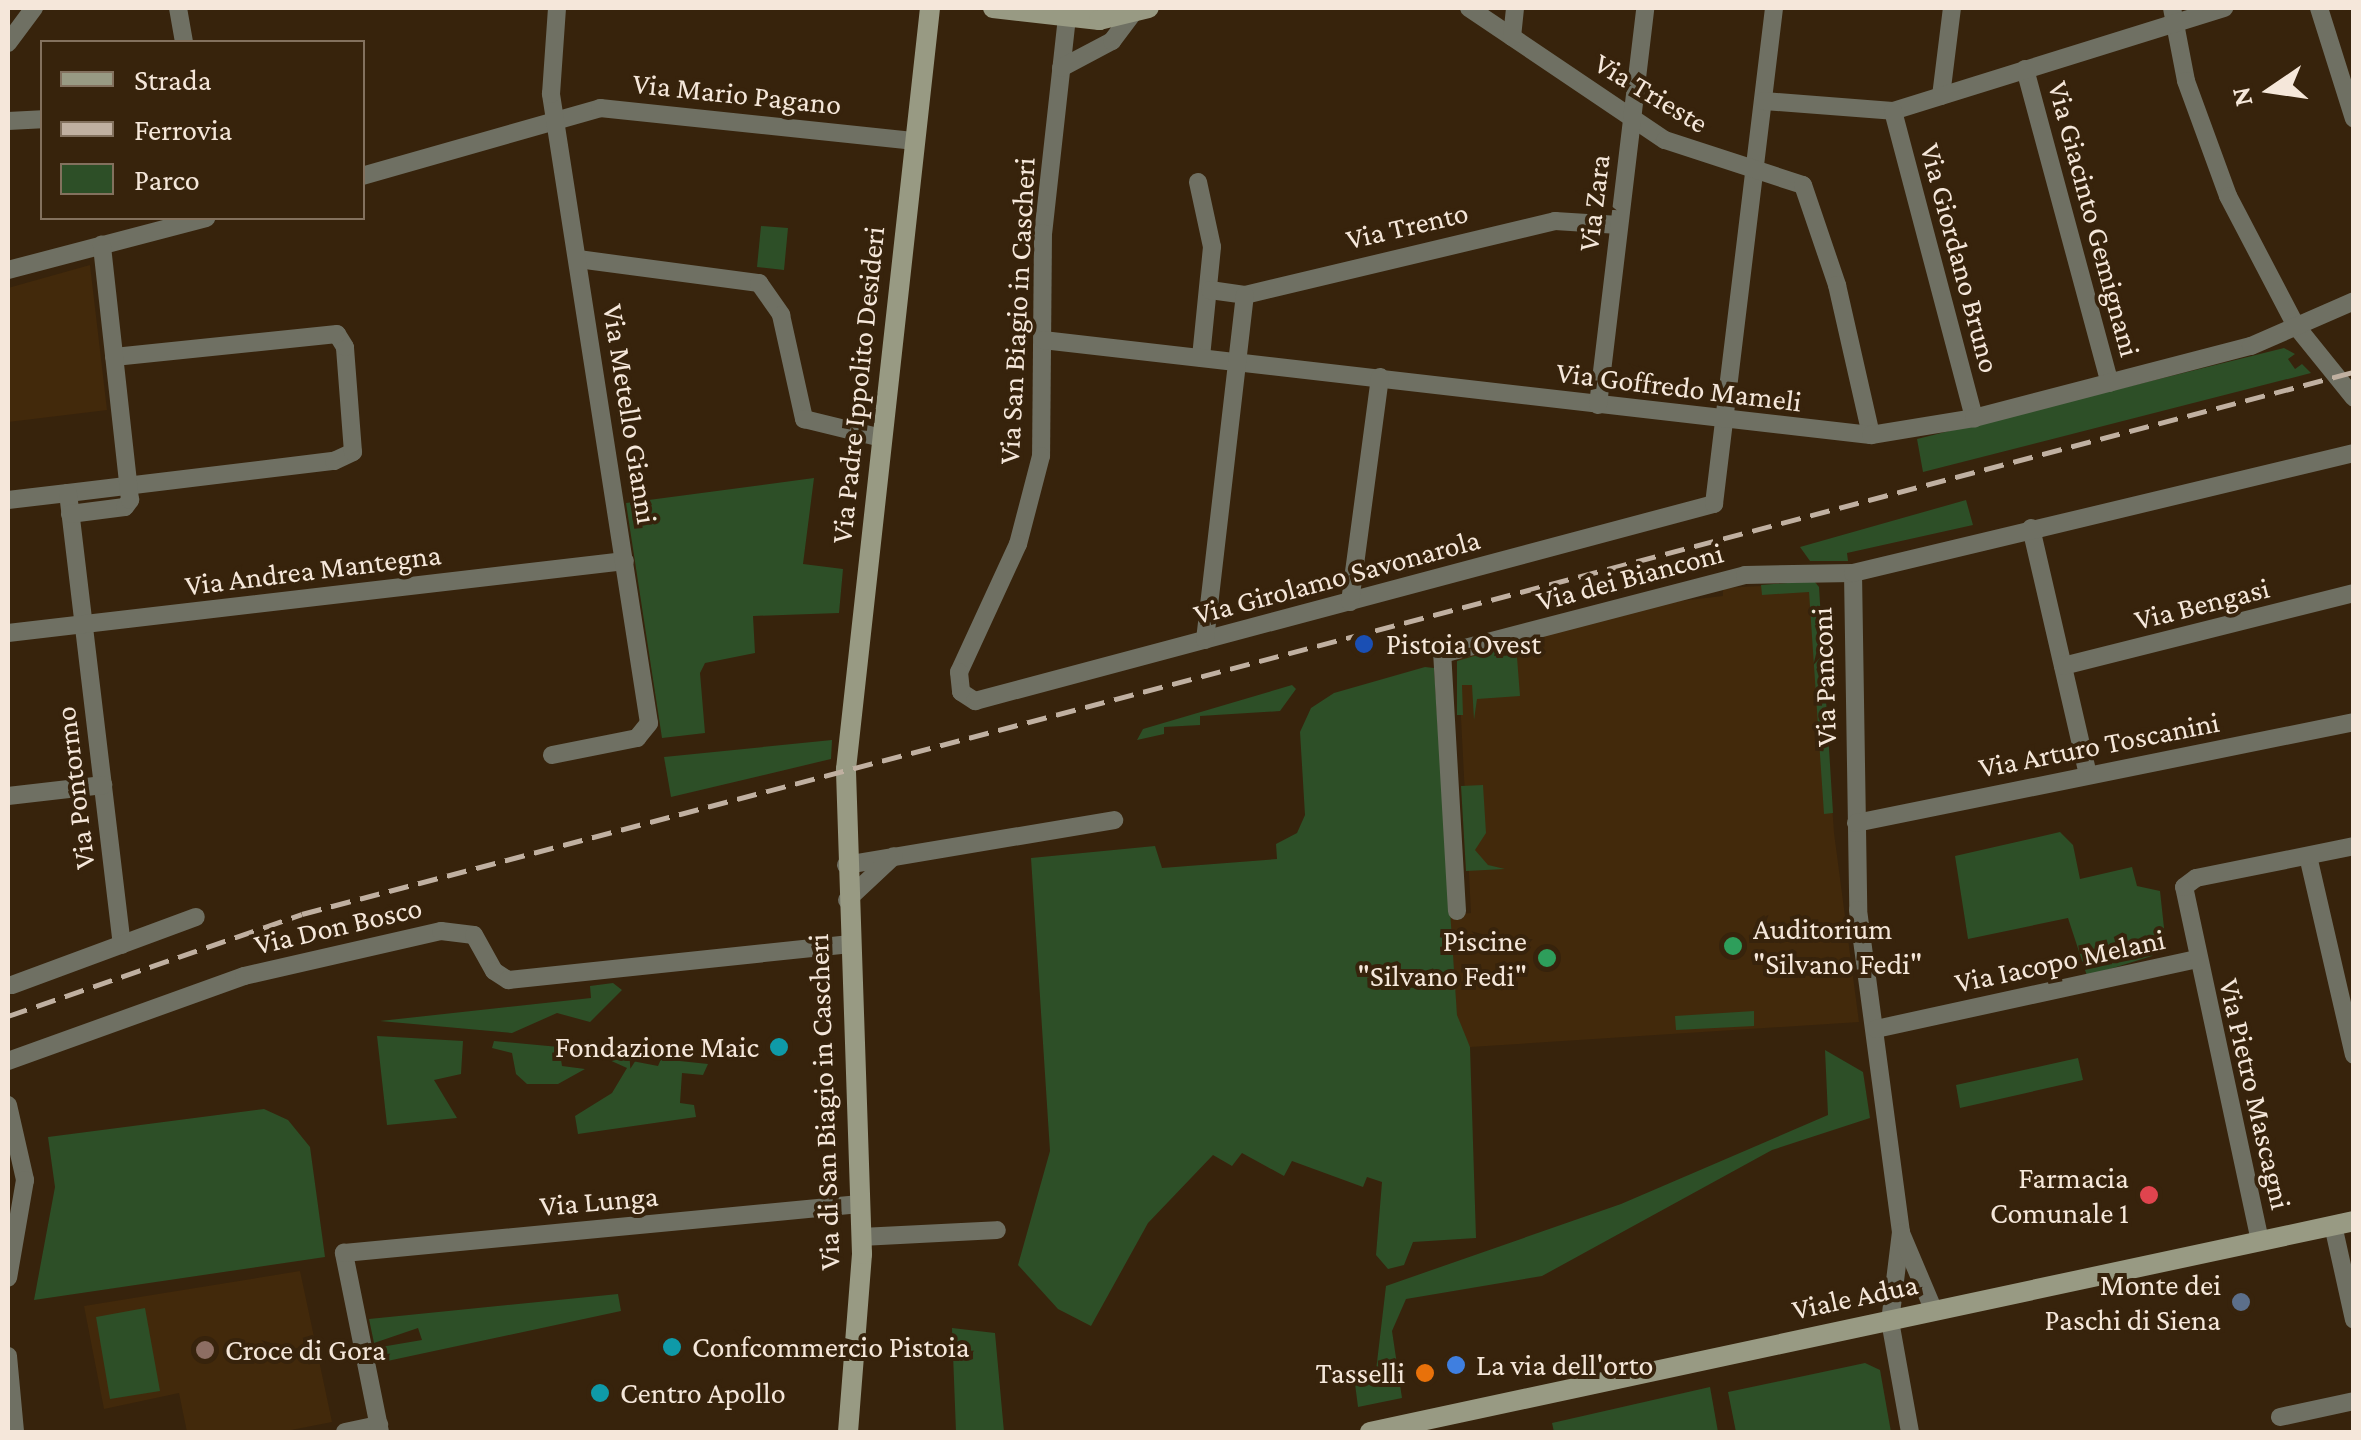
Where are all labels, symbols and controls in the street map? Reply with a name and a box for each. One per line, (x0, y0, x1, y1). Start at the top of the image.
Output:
legend (40, 40, 365, 220)
north arrow (2221, 40, 2321, 140)
street label: Via Trieste (1587, 45, 1715, 141)
text: Strada (134, 63, 212, 96)
street label: Via Mario Pagano (631, 65, 843, 123)
street label: Via Giacinto Gemignani (2040, 77, 2148, 361)
text: N (2224, 84, 2259, 110)
text: Ferrovia (134, 113, 232, 146)
street label: Via Giordano Bruno (1912, 139, 2008, 377)
street label: Via Zara (1570, 152, 1618, 254)
street label: Via San Biagio in Cascheri (991, 156, 1043, 466)
text: Parco (134, 163, 200, 196)
street label: Via Trento (1342, 194, 1472, 258)
street label: Via Padre Ippolito Desideri (823, 225, 893, 545)
street label: Via Metello Gianni (595, 302, 665, 526)
street label: Via Goffredo Mameli (1554, 354, 1804, 420)
street label: Via Girolamo Savonarola (1190, 521, 1484, 633)
street label: Via dei Bianconi (1533, 535, 1727, 619)
street label: Via Andrea Mantegna (183, 536, 443, 604)
street label: Via Bengasi (2131, 570, 2273, 638)
street label: Via Panconi (1804, 607, 1844, 747)
place label: Pistoia Ovest (1386, 626, 1541, 662)
marker: Pistoia Ovest (1351, 631, 1377, 657)
street label: Via Arturo Toscanini (1976, 704, 2222, 786)
street label: Via Pontormo (47, 705, 103, 871)
street label: Via Don Bosco (251, 889, 425, 963)
place label: Auditorium "Silvano Fedi" (1753, 911, 1922, 982)
street label: Via Iacopo Melani (1951, 921, 2169, 1001)
place label: Piscine "Silvano Fedi" (1358, 923, 1527, 994)
street label: Via di San Biagio in Cascheri (800, 933, 848, 1271)
marker: Auditorium "Silvano Fedi" (1722, 935, 1744, 957)
marker: Piscine "Silvano Fedi" (1536, 947, 1558, 969)
street label: Via Pietro Mascagni (2211, 975, 2299, 1213)
place label: Fondazione Maic (555, 1029, 759, 1065)
marker: Fondazione Maic (768, 1036, 790, 1058)
place label: Farmacia Comunale 1 (1990, 1160, 2129, 1230)
street label: Via Lunga (538, 1178, 660, 1224)
marker: Farmacia Comunale 1 (2138, 1184, 2160, 1206)
street label: Viale Adua (1789, 1266, 1921, 1328)
place label: Monte dei Paschi di Siena (2044, 1267, 2221, 1338)
marker: Monte dei Paschi di Siena (2230, 1291, 2252, 1313)
place label: Confcommercio Pistoia (692, 1329, 970, 1365)
place label: Croce di Gora (225, 1332, 386, 1368)
marker: Confcommercio Pistoia (661, 1336, 683, 1358)
marker: Croce di Gora (194, 1339, 216, 1361)
place label: La via dell'orto (1476, 1347, 1653, 1383)
marker: La via dell'orto (1445, 1354, 1467, 1376)
place label: Tasselli (1315, 1355, 1405, 1391)
marker: Tasselli (1414, 1362, 1436, 1384)
place label: Centro Apollo (620, 1375, 786, 1411)
marker: Centro Apollo (589, 1382, 611, 1404)

